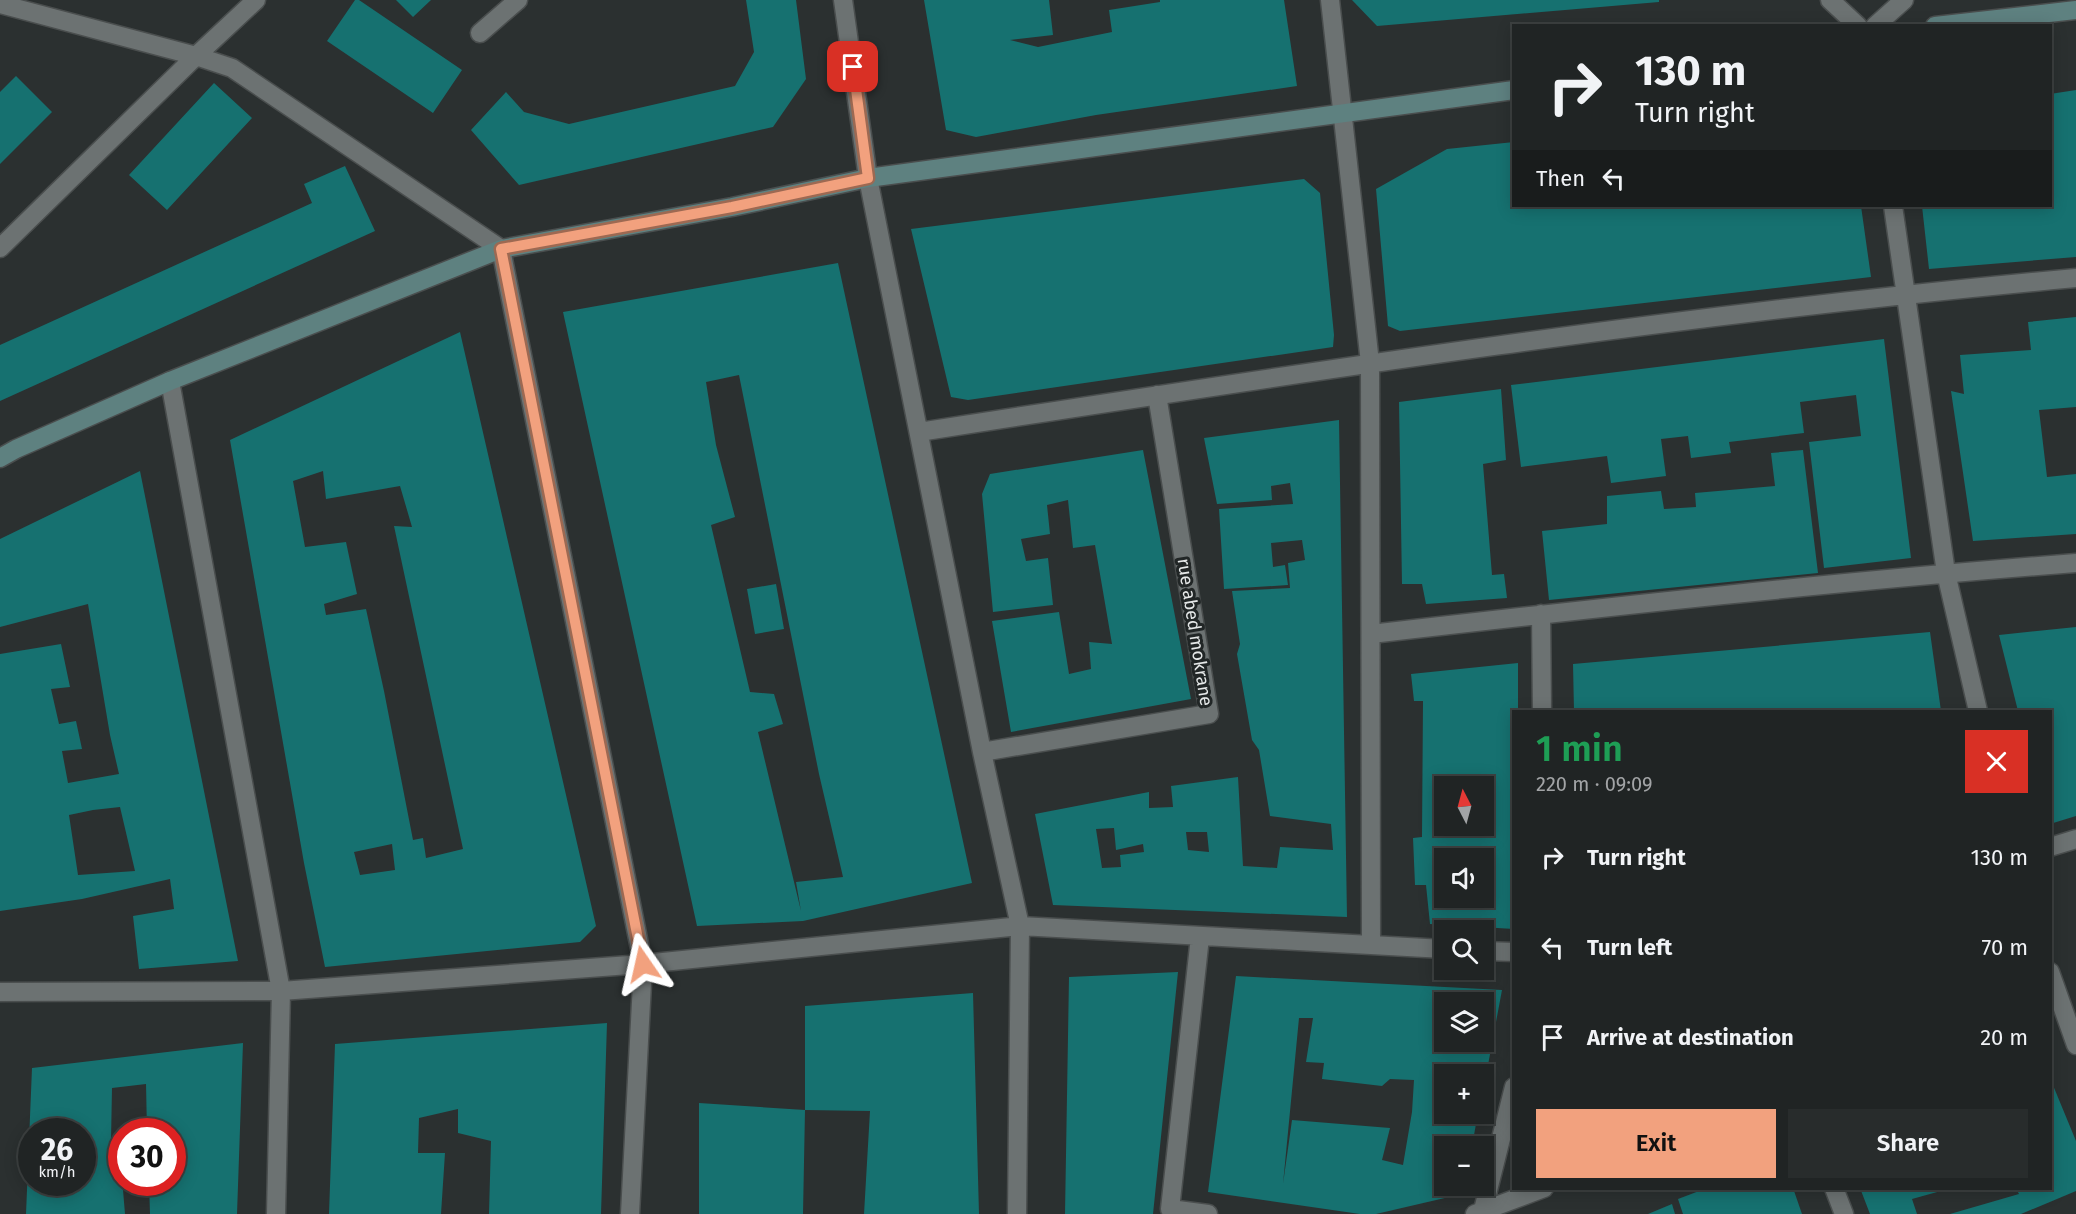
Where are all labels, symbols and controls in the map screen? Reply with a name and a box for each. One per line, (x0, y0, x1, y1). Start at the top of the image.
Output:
pin (827, 41, 878, 92)
text: 130 m (1635, 46, 1746, 96)
icon: right (1536, 48, 1614, 126)
icon: arrive (836, 50, 869, 83)
text: Turn right (1635, 97, 1755, 129)
icon: left (1597, 162, 1630, 195)
text: Then (1536, 165, 1585, 192)
street label: rue abed mokrane (1172, 556, 1218, 708)
text: 1 min (1536, 727, 1623, 771)
button: close (1965, 730, 2028, 793)
text: 220 m · 09:09 (1536, 772, 1653, 796)
north arrow (1434, 776, 1494, 836)
map controls (1434, 776, 1494, 1196)
icon: right (1536, 841, 1569, 874)
text: Turn right (1587, 844, 1686, 871)
text: 130 m (1971, 844, 2028, 871)
button: sound (1434, 848, 1494, 908)
button: search (1434, 920, 1494, 980)
icon: left (1536, 931, 1569, 964)
position arrow (611, 932, 675, 996)
text: Turn left (1587, 934, 1672, 961)
text: 70 m (1982, 934, 2028, 961)
button: layers (1434, 992, 1494, 1052)
icon: arrive (1536, 1021, 1569, 1054)
text: Arrive at destination (1587, 1024, 1794, 1051)
text: 20 m (1980, 1024, 2028, 1051)
button: + (1434, 1064, 1494, 1124)
button: Exit (1536, 1109, 1776, 1178)
button: Share (1788, 1109, 2028, 1178)
speed limit sign: 30 (108, 1118, 186, 1196)
text: 26 (41, 1132, 73, 1168)
button: − (1434, 1136, 1494, 1196)
text: km/h (38, 1163, 76, 1181)

